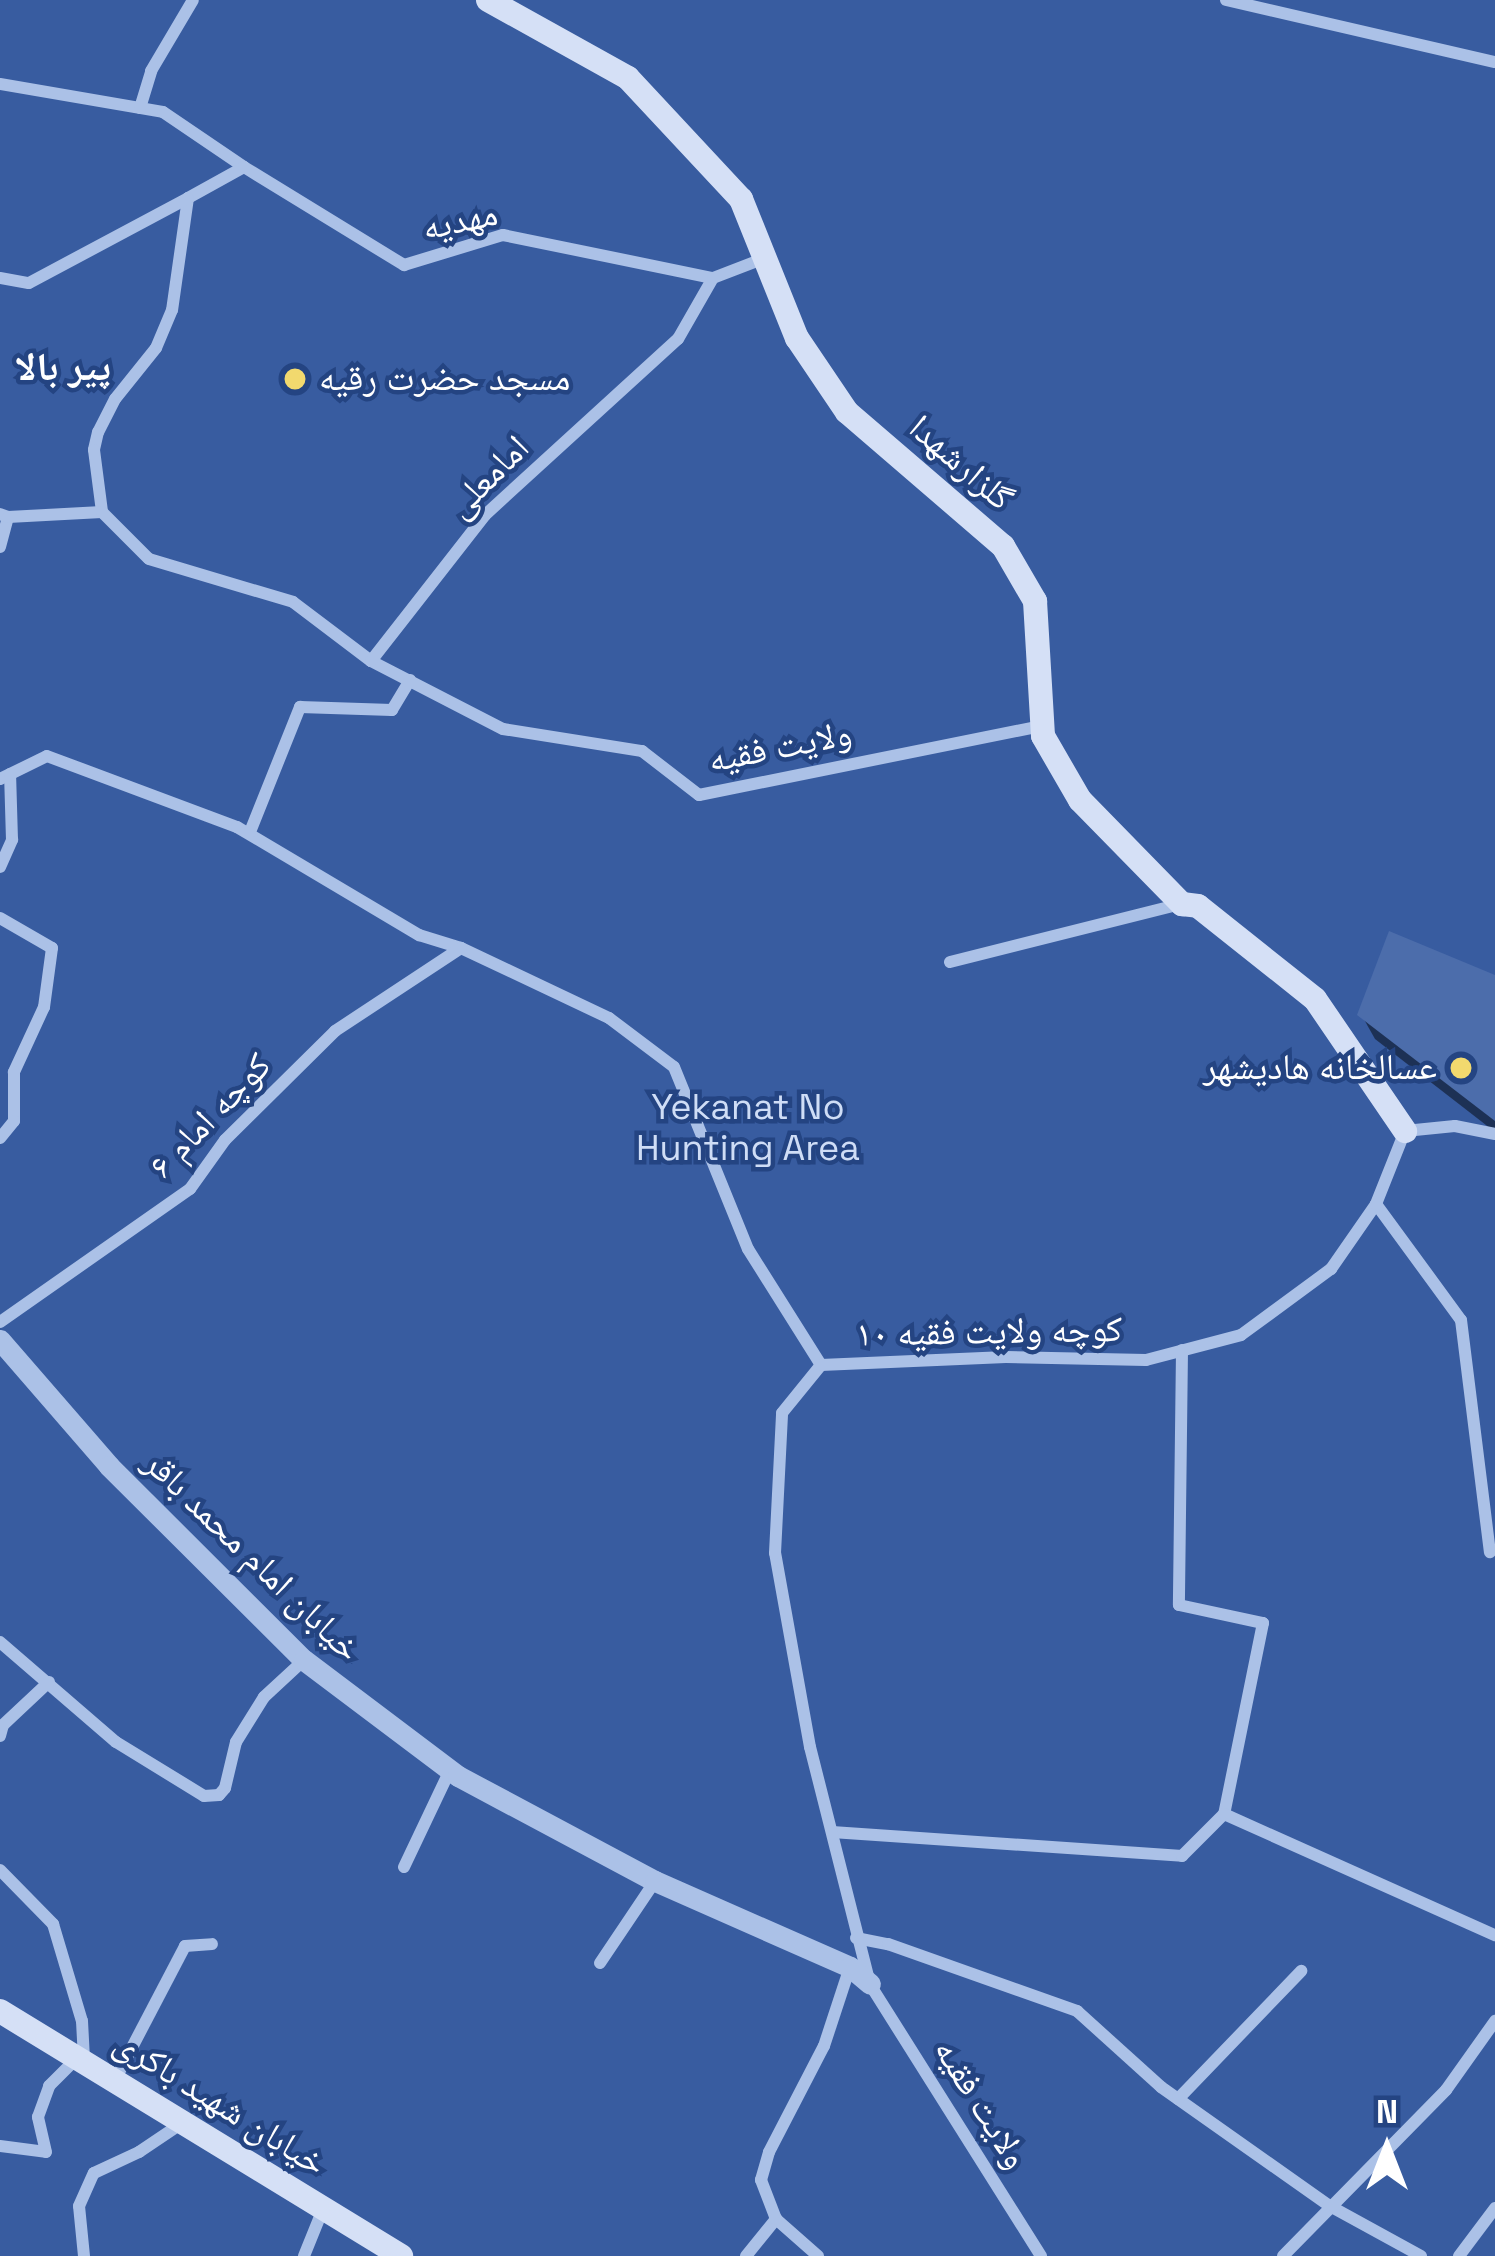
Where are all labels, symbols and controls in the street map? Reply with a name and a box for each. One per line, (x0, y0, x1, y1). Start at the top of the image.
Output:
street label: مهدیه (418, 192, 502, 250)
district label: پیر بالا (15, 344, 111, 390)
place label: مسجد حضرت رقیه (319, 357, 570, 401)
marker: مسجد حضرت رقیه (282, 366, 308, 392)
street label: گلزارشهدا (900, 406, 1022, 520)
street label: امامعلی (438, 427, 538, 527)
street label: ولایت فقیه (705, 712, 855, 782)
street label: کوچه امام ۶ (140, 1044, 280, 1188)
place label: عسالخانه هادیشهر (1203, 1046, 1437, 1090)
marker: عسالخانه هادیشهر (1448, 1055, 1474, 1081)
park label: Yekanat No Hunting Area (636, 1085, 860, 1170)
street label: کوچه ولایت فقیه ۱۰ (855, 1308, 1123, 1356)
street label: خیابان امام محمد باقر (134, 1441, 370, 1671)
street label: خیابان شهید باکری (106, 2021, 334, 2185)
street label: ولایت فقیه (924, 2031, 1038, 2177)
north arrow (1327, 2088, 1447, 2208)
text: N (1376, 2091, 1398, 2133)

